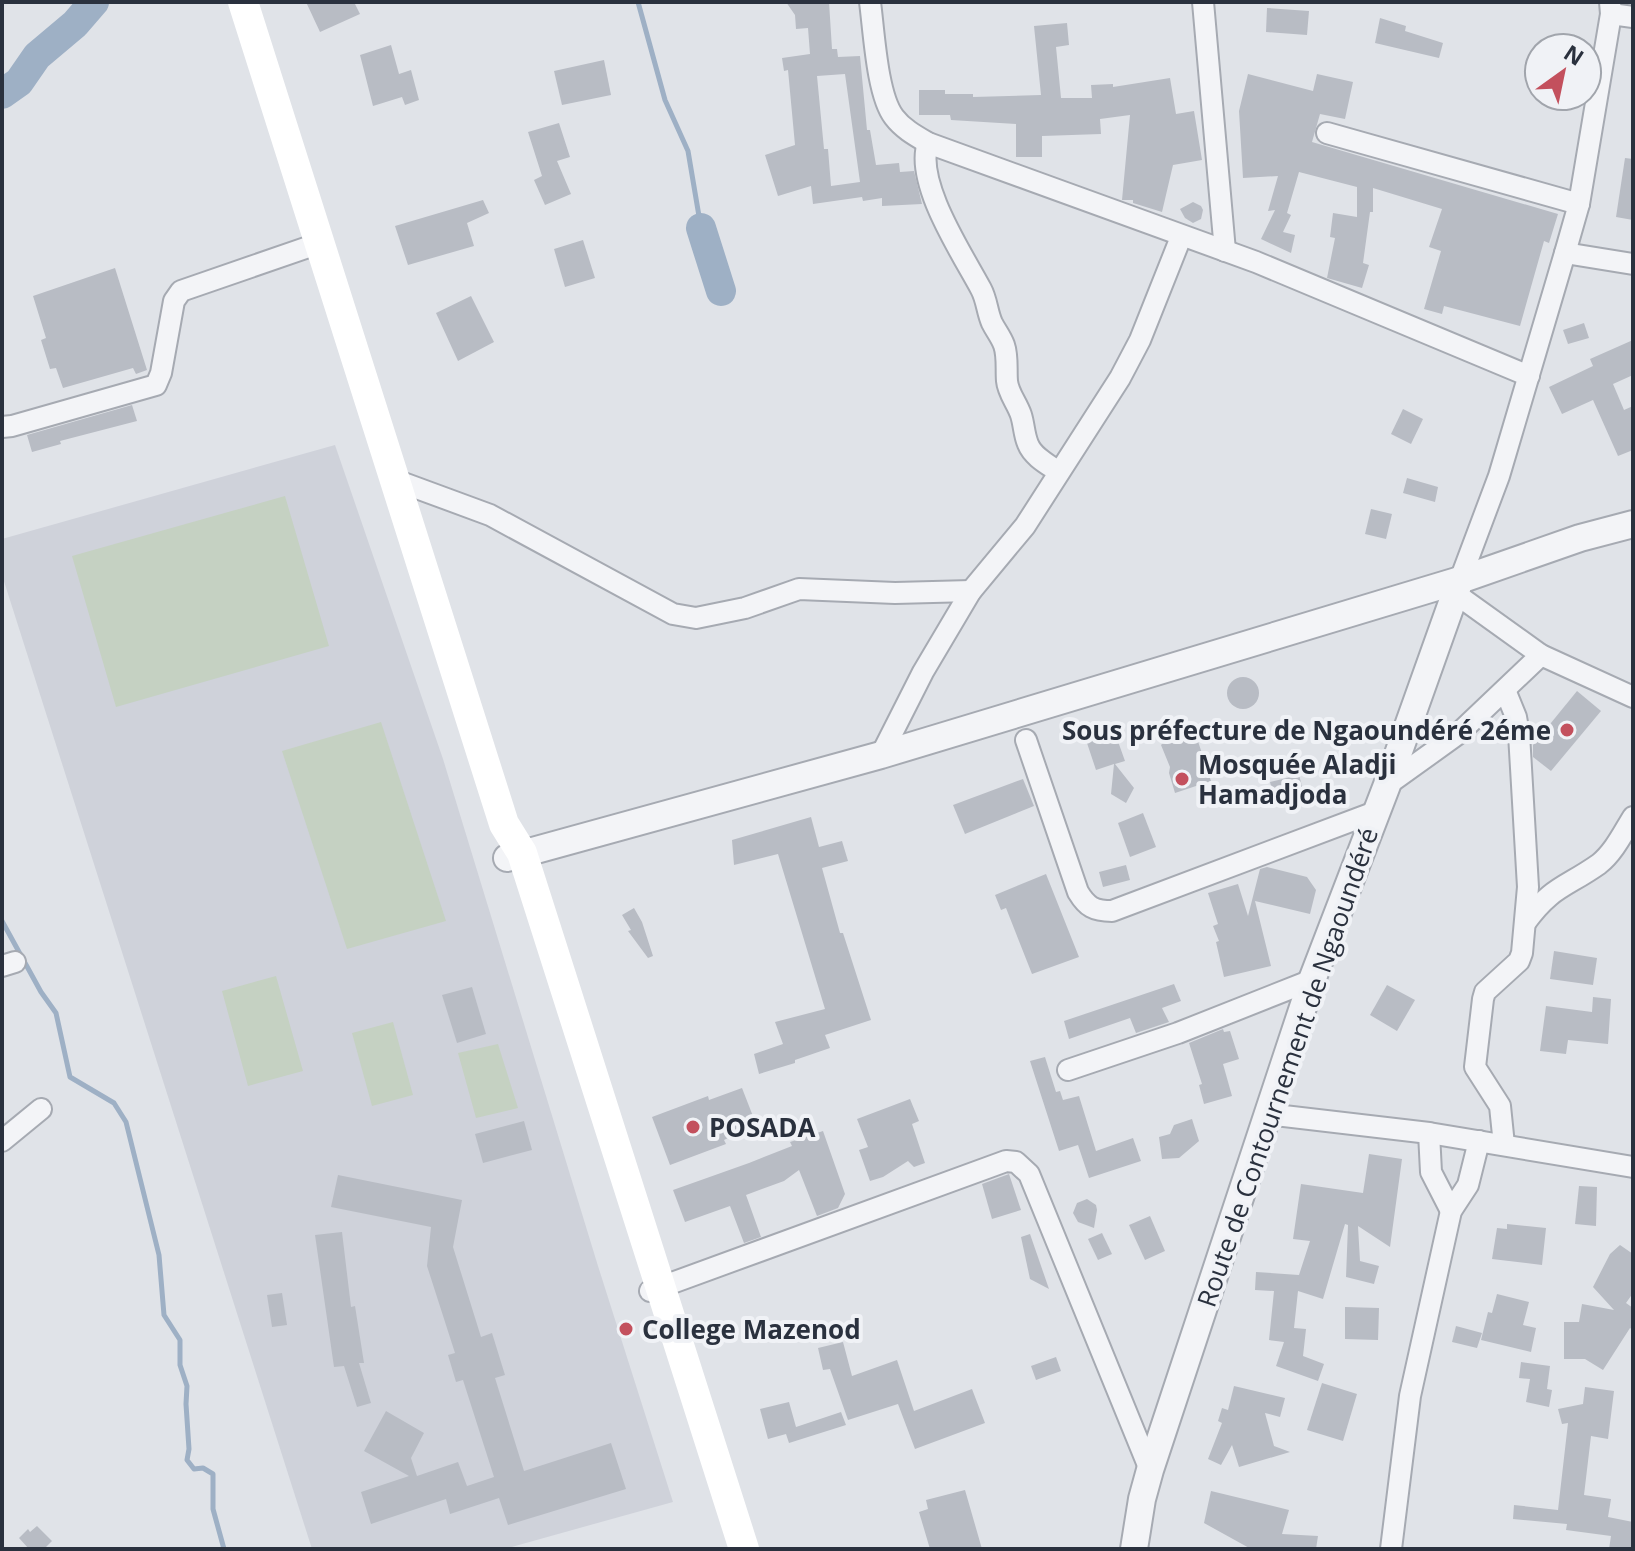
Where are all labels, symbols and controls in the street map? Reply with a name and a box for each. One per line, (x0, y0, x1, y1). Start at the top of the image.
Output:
north arrow (1523, 32, 1603, 112)
text: N (1559, 37, 1590, 72)
place label: Sous préfecture de Ngaoundéré 2éme (1062, 712, 1551, 748)
marker: Sous préfecture de Ngaoundéré 2éme (1558, 721, 1576, 739)
place label: Mosquée Aladji Hamadjoda (1198, 746, 1396, 812)
marker: Mosquée Aladji Hamadjoda (1173, 770, 1191, 788)
street label: Route de Contournement de Ngaoundéré (1188, 822, 1386, 1312)
place label: POSADA (709, 1109, 816, 1145)
marker: POSADA (684, 1118, 702, 1136)
place label: College Mazenod (642, 1311, 861, 1347)
marker: College Mazenod (617, 1320, 635, 1338)

